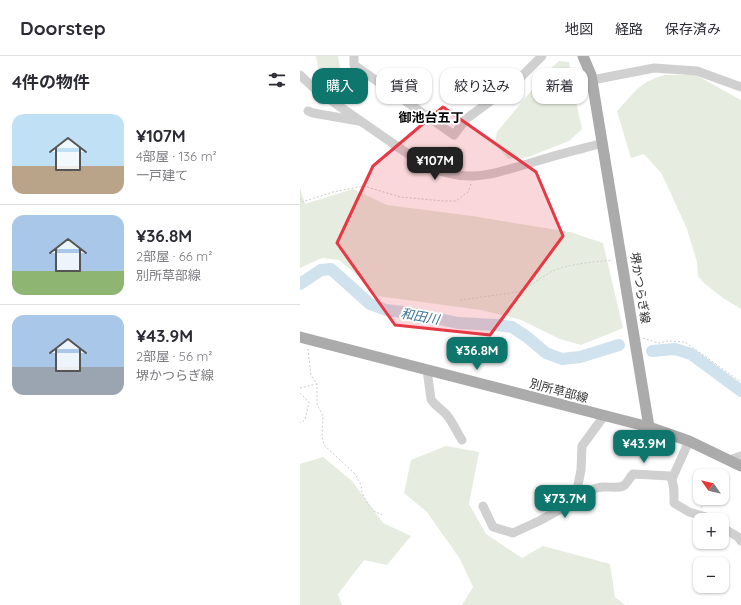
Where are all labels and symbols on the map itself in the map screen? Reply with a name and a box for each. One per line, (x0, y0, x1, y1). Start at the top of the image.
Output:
district label: 御池台五丁 (398, 109, 464, 125)
pin: ¥107M (407, 147, 463, 181)
street label: 堺かつらぎ線 (627, 251, 654, 325)
water label: 和田川 (399, 305, 443, 328)
pin: ¥36.8M (444, 337, 510, 371)
street label: 別所草部線 (528, 376, 590, 406)
pin: ¥43.9M (611, 430, 677, 464)
north arrow (693, 469, 729, 505)
pin: ¥73.7M (532, 485, 598, 519)

